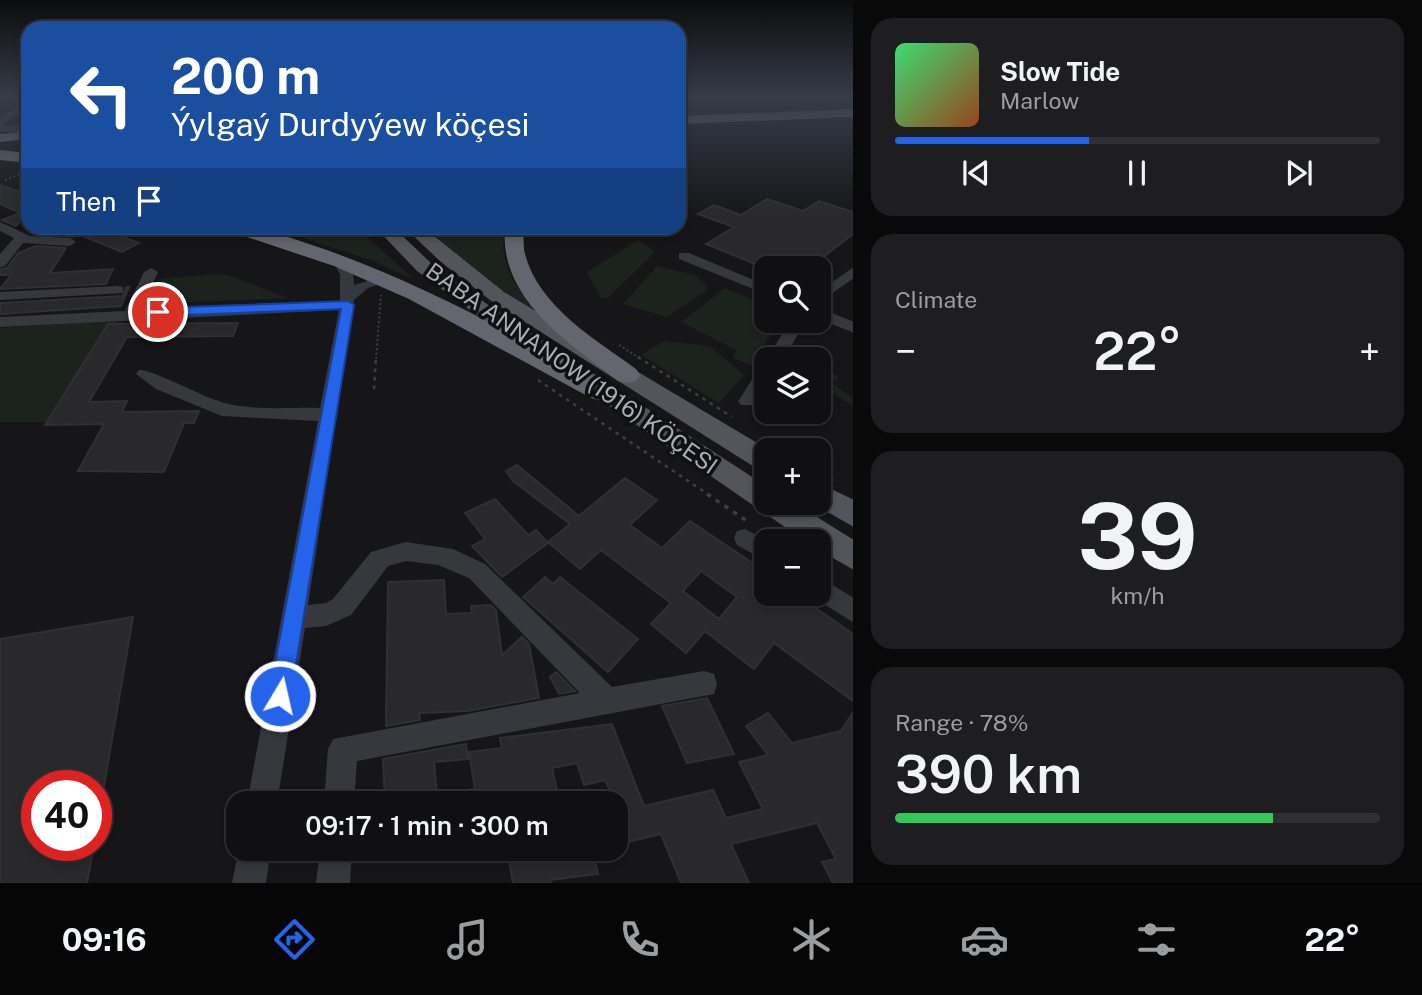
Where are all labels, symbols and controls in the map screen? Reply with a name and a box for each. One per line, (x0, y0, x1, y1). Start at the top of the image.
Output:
text: 200 m (171, 47, 320, 105)
icon: left (56, 49, 147, 140)
text: Slow Tide (1000, 56, 1120, 87)
text: Marlow (1000, 87, 1079, 114)
text: Ýylgaý Durdyýew köçesi (171, 106, 530, 143)
icon: previous (957, 154, 995, 192)
icon: pause (1118, 154, 1156, 192)
icon: next (1280, 154, 1318, 192)
icon: arrive (130, 182, 168, 220)
text: Then (56, 186, 116, 217)
map controls (754, 256, 831, 606)
button: search (754, 256, 831, 333)
street label: BABA ANNANOW (1916) KÖÇESI (421, 257, 723, 479)
pin (128, 282, 188, 342)
text: Climate (895, 286, 977, 313)
icon: arrive (139, 293, 177, 331)
text: 22° (1093, 321, 1182, 382)
text: − (895, 329, 916, 374)
text: + (1359, 329, 1380, 374)
button: layers (754, 347, 831, 424)
button: + (754, 438, 831, 515)
text: 39 (1077, 483, 1198, 589)
button: − (754, 529, 831, 606)
text: km/h (1110, 582, 1165, 609)
position arrow (243, 659, 317, 733)
text: Range · 78% (895, 709, 1028, 736)
text: 390 km (895, 744, 1082, 805)
speed limit sign: 40 (21, 770, 112, 861)
text: 09:17 · 1 min · 300 m (305, 810, 549, 841)
icon: directions (270, 915, 319, 964)
icon: music (443, 915, 492, 964)
icon: phone (615, 915, 664, 964)
icon: climate (787, 915, 836, 964)
icon: car (960, 915, 1009, 964)
icon: filters (1132, 915, 1181, 964)
text: 09:16 (62, 921, 147, 958)
text: 22° (1304, 921, 1360, 958)

